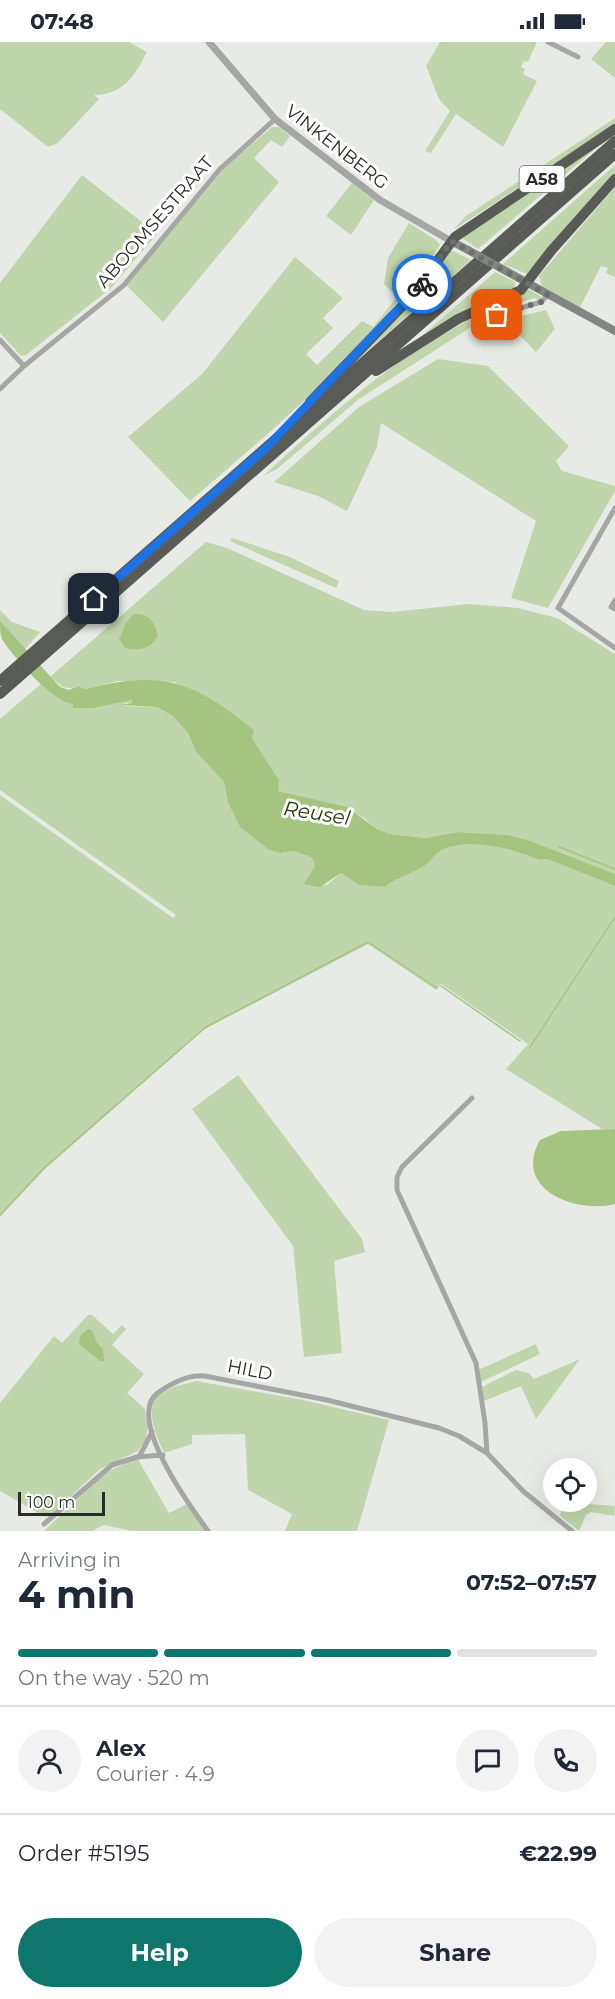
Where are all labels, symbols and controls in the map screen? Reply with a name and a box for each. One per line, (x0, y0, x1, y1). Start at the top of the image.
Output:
text: 07:48 (30, 8, 94, 35)
street label: VINKENBERG (281, 100, 393, 194)
street label: ABOOMSESTRAAT (92, 151, 218, 292)
road number: A58 (520, 166, 564, 192)
courier (392, 254, 452, 314)
icon: bike (406, 268, 439, 301)
pin (471, 289, 522, 340)
icon: bag (480, 298, 513, 331)
pin (68, 573, 119, 624)
icon: home (77, 582, 110, 615)
water label: Reusel (282, 796, 353, 830)
street label: HILD (226, 1355, 274, 1385)
map controls (543, 1458, 597, 1512)
button: locate (543, 1458, 597, 1512)
scale bar (18, 1489, 105, 1516)
text: 100 m (27, 1493, 75, 1512)
text: Arriving in (18, 1548, 121, 1572)
text: 07:52–07:57 (466, 1569, 597, 1596)
text: 4 min (18, 1570, 136, 1618)
text: On the way · 520 m (18, 1666, 210, 1690)
button: person (18, 1729, 81, 1792)
button: chat (456, 1729, 519, 1792)
button: phone (534, 1729, 597, 1792)
text: Alex (96, 1735, 146, 1762)
text: Courier · 4.9 (96, 1762, 215, 1786)
text: Order #5195 (18, 1840, 149, 1867)
text: €22.99 (519, 1840, 597, 1867)
button: Help (18, 1918, 302, 1987)
button: Share (314, 1918, 597, 1987)

